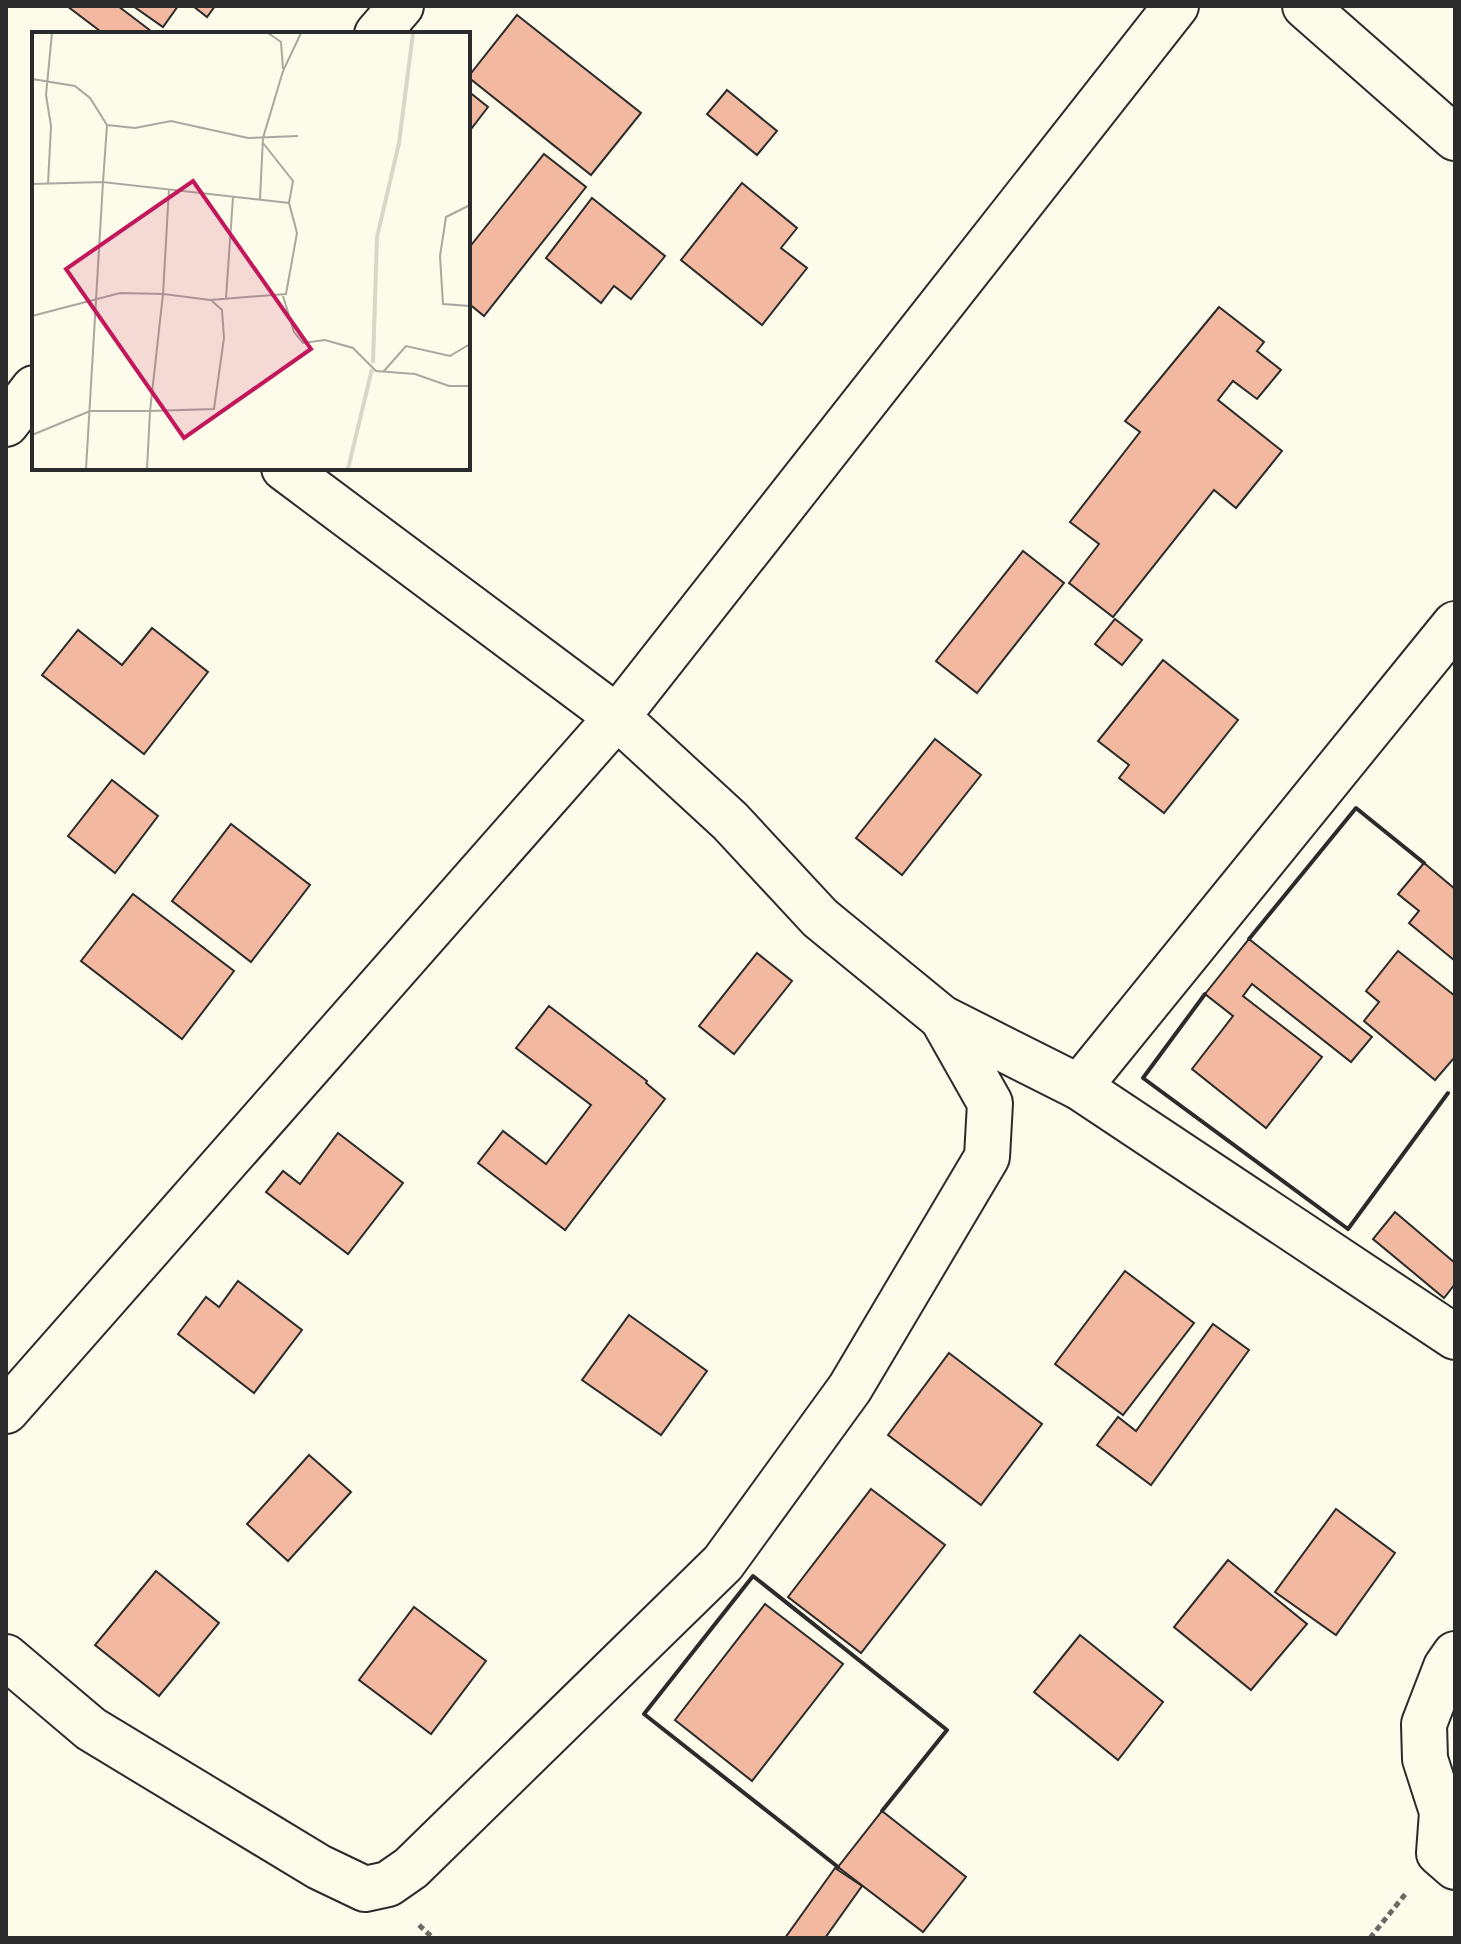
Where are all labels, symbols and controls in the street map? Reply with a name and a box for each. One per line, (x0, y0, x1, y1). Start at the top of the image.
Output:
inset map (32, 32, 470, 470)

